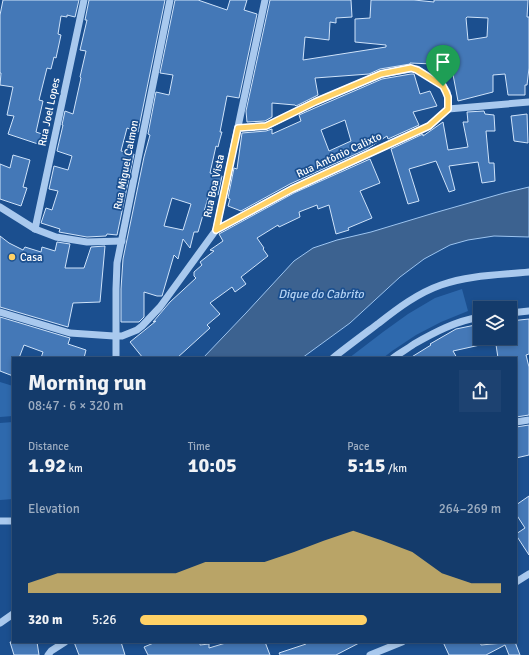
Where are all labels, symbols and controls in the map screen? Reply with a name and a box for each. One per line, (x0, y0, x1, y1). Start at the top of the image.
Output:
pin (426, 45, 460, 86)
icon: arrive (432, 51, 454, 73)
street label: Rua Joel Lopes (35, 76, 63, 147)
street label: Rua Miguel Calmon (111, 119, 141, 211)
street label: Rua Antônio Calixto (294, 129, 384, 180)
street label: Rua Boa Vista (201, 153, 227, 219)
place label: Casa (20, 251, 43, 264)
marker: Casa (7, 252, 17, 262)
water label: Dique do Cabrito (278, 287, 365, 302)
map controls (473, 301, 517, 345)
button: layers (473, 301, 517, 345)
text: Morning run (28, 369, 147, 396)
button: share (459, 370, 501, 412)
text: 08:47 · 6 × 320 m (28, 398, 123, 414)
text: Distance (28, 440, 69, 453)
text: Time (188, 440, 210, 453)
text: Pace (347, 440, 370, 453)
text: 1.92 (28, 453, 66, 478)
text: 10:05 (188, 453, 237, 478)
text: 5:15 (347, 453, 386, 478)
text: km (66, 462, 83, 475)
text: /km (386, 462, 407, 475)
text: Elevation (28, 501, 80, 517)
text: 264–269 m (439, 501, 501, 517)
text: 320 m (28, 612, 62, 628)
text: 5:26 (92, 612, 117, 628)

